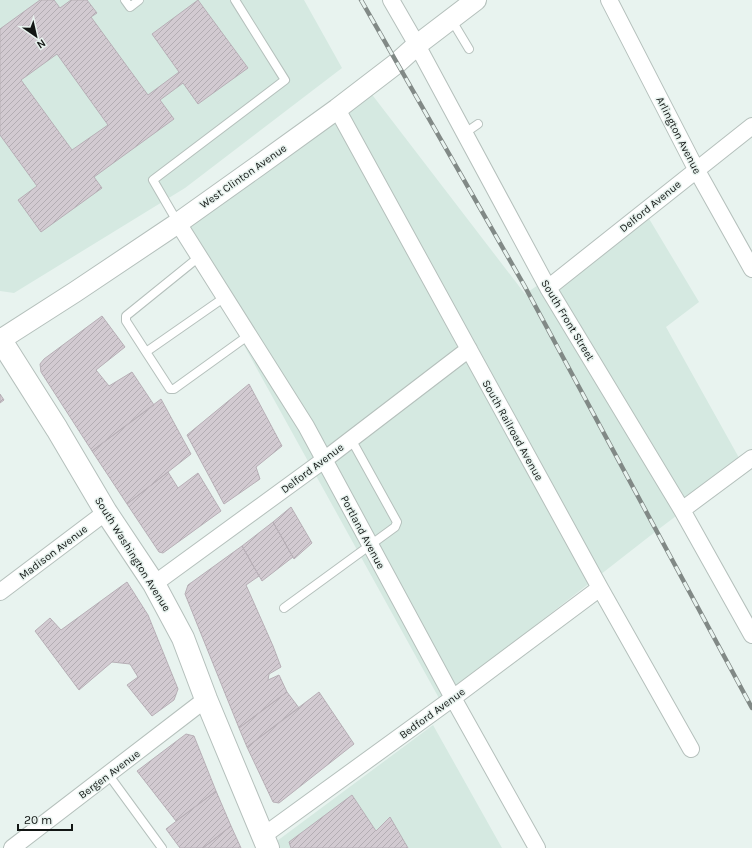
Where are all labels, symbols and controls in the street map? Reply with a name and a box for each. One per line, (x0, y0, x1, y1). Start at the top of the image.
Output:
north arrow (16, 16, 56, 56)
text: N (34, 36, 48, 51)
street label: Arlington Avenue (653, 94, 704, 176)
street label: West Clinton Avenue (197, 141, 289, 211)
street label: Delford Avenue (617, 177, 684, 235)
street label: South Front Street (538, 277, 597, 363)
street label: South Railroad Avenue (479, 378, 546, 483)
street label: Delford Avenue (278, 440, 346, 496)
street label: Portland Avenue (338, 493, 388, 571)
street label: South Washington Avenue (92, 495, 173, 614)
street label: Madison Avenue (16, 522, 90, 582)
street label: Bedford Avenue (397, 685, 468, 742)
street label: Bergen Avenue (76, 747, 143, 802)
scale bar (18, 806, 72, 832)
text: 20 m (24, 813, 52, 827)

